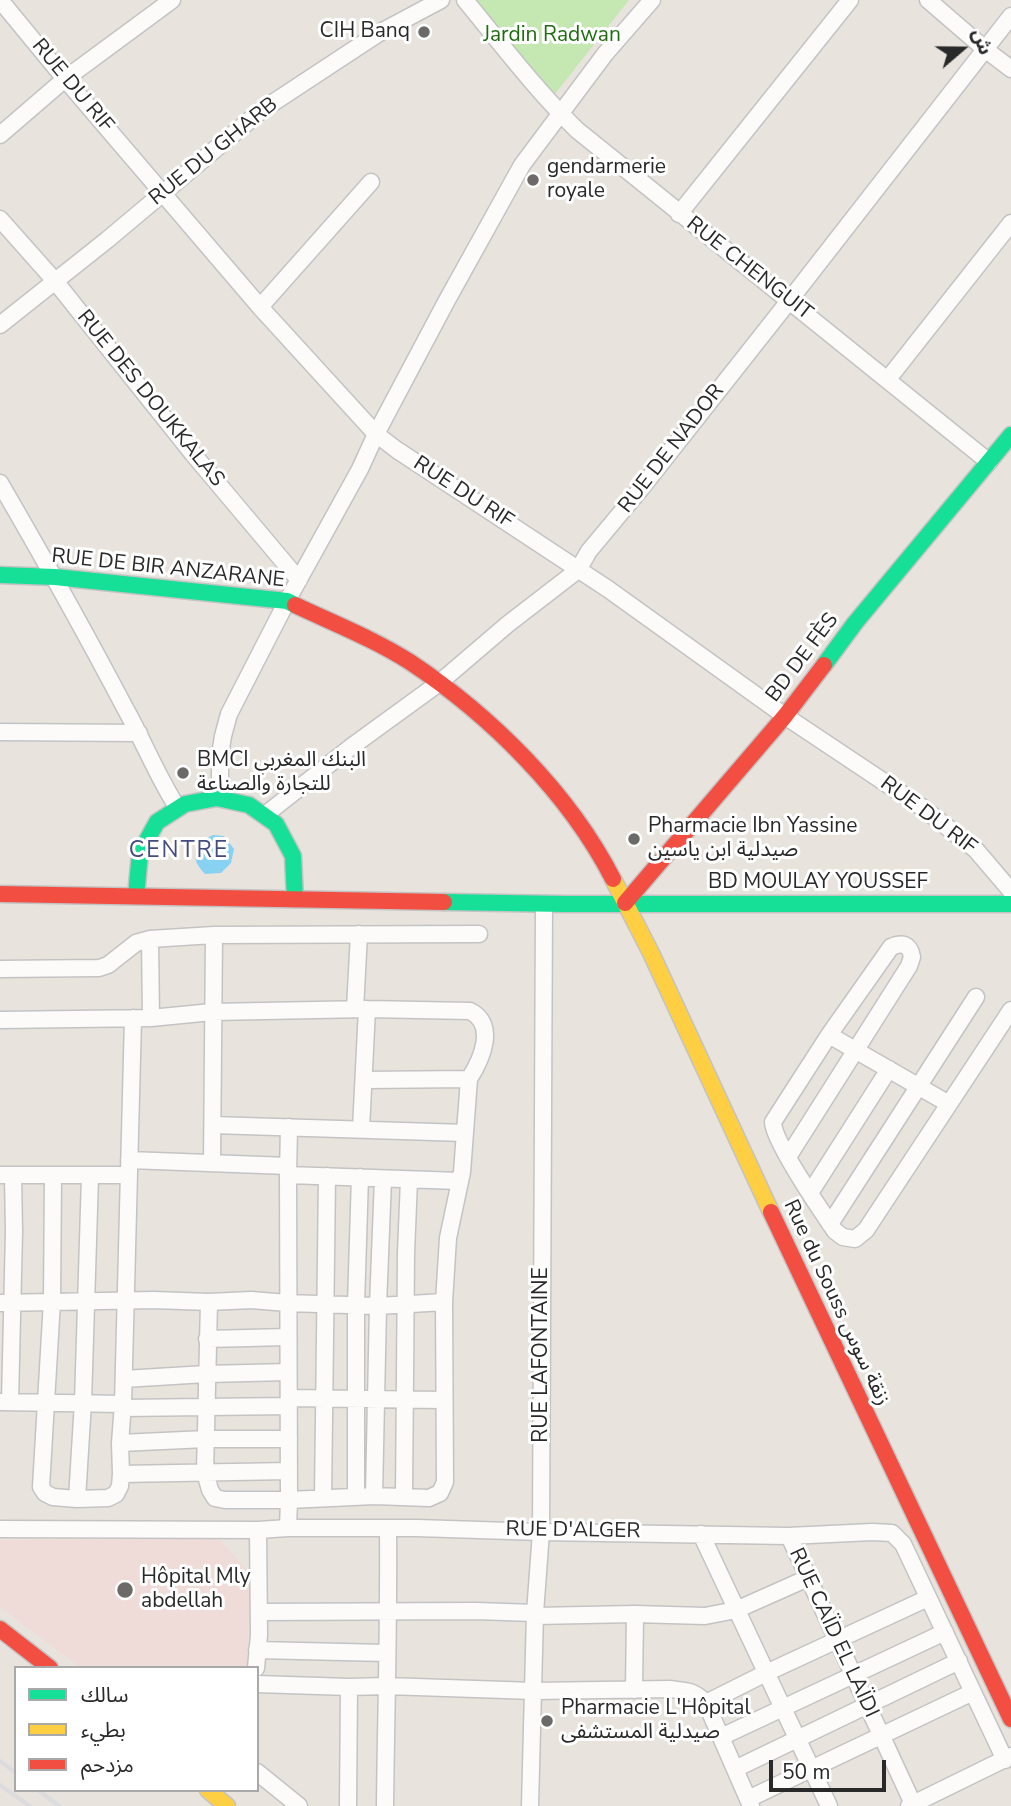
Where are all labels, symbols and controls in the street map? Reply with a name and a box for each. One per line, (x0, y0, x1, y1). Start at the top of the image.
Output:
north arrow (927, 14, 997, 84)
place label: CIH Banq (320, 19, 410, 45)
park label: Jardin Radwan (483, 23, 621, 49)
marker: CIH Banq (416, 24, 432, 40)
text: ش (965, 25, 998, 58)
street label: RUE DU RIF (26, 34, 118, 138)
street label: RUE DU GHARB (145, 92, 283, 212)
place label: gendarmerie royale (547, 155, 666, 205)
marker: gendarmerie royale (525, 172, 541, 188)
street label: RUE CHENGUIT (681, 212, 817, 326)
street label: RUE DES DOUKKALAS (71, 306, 229, 492)
street label: RUE DE NADOR (614, 379, 730, 519)
street label: RUE DU RIF (408, 451, 518, 535)
street label: RUE DE BIR ANZARANE (50, 544, 286, 594)
street label: BD DE FÈS (761, 609, 845, 707)
place label: BMCI البنك المغربي للتجارة والصناعة (197, 748, 366, 798)
marker: BMCI البنك المغربي للتجارة والصناعة (175, 765, 191, 781)
street label: RUE DU RIF (875, 772, 981, 860)
place label: Pharmacie Ibn Yassine صيدلية ابن ياسين (648, 814, 857, 864)
marker: Pharmacie Ibn Yassine صيدلية ابن ياسين (626, 831, 642, 847)
district label: CENTRE (129, 837, 229, 865)
street label: BD MOULAY YOUSSEF (708, 870, 928, 896)
street label: Rue du Souss زنقة سوس (777, 1196, 895, 1410)
street label: RUE LAFONTAINE (529, 1267, 555, 1443)
street label: RUE D'ALGER (505, 1517, 641, 1545)
street label: RUE CAÏD EL LAÏDI (783, 1544, 883, 1722)
place label: Hôpital Mly abdellah (141, 1565, 251, 1615)
marker: Hôpital Mly abdellah (115, 1580, 135, 1600)
legend (14, 1666, 259, 1792)
text: سالك (81, 1681, 128, 1709)
place label: Pharmacie L'Hôpital صيدلية المستشفى (561, 1696, 751, 1746)
marker: Pharmacie L'Hôpital صيدلية المستشفى (539, 1713, 555, 1729)
text: بطيء (81, 1716, 126, 1744)
scale bar (773, 1746, 890, 1790)
text: مزدحم (81, 1751, 134, 1779)
text: 50 m (782, 1758, 831, 1786)

